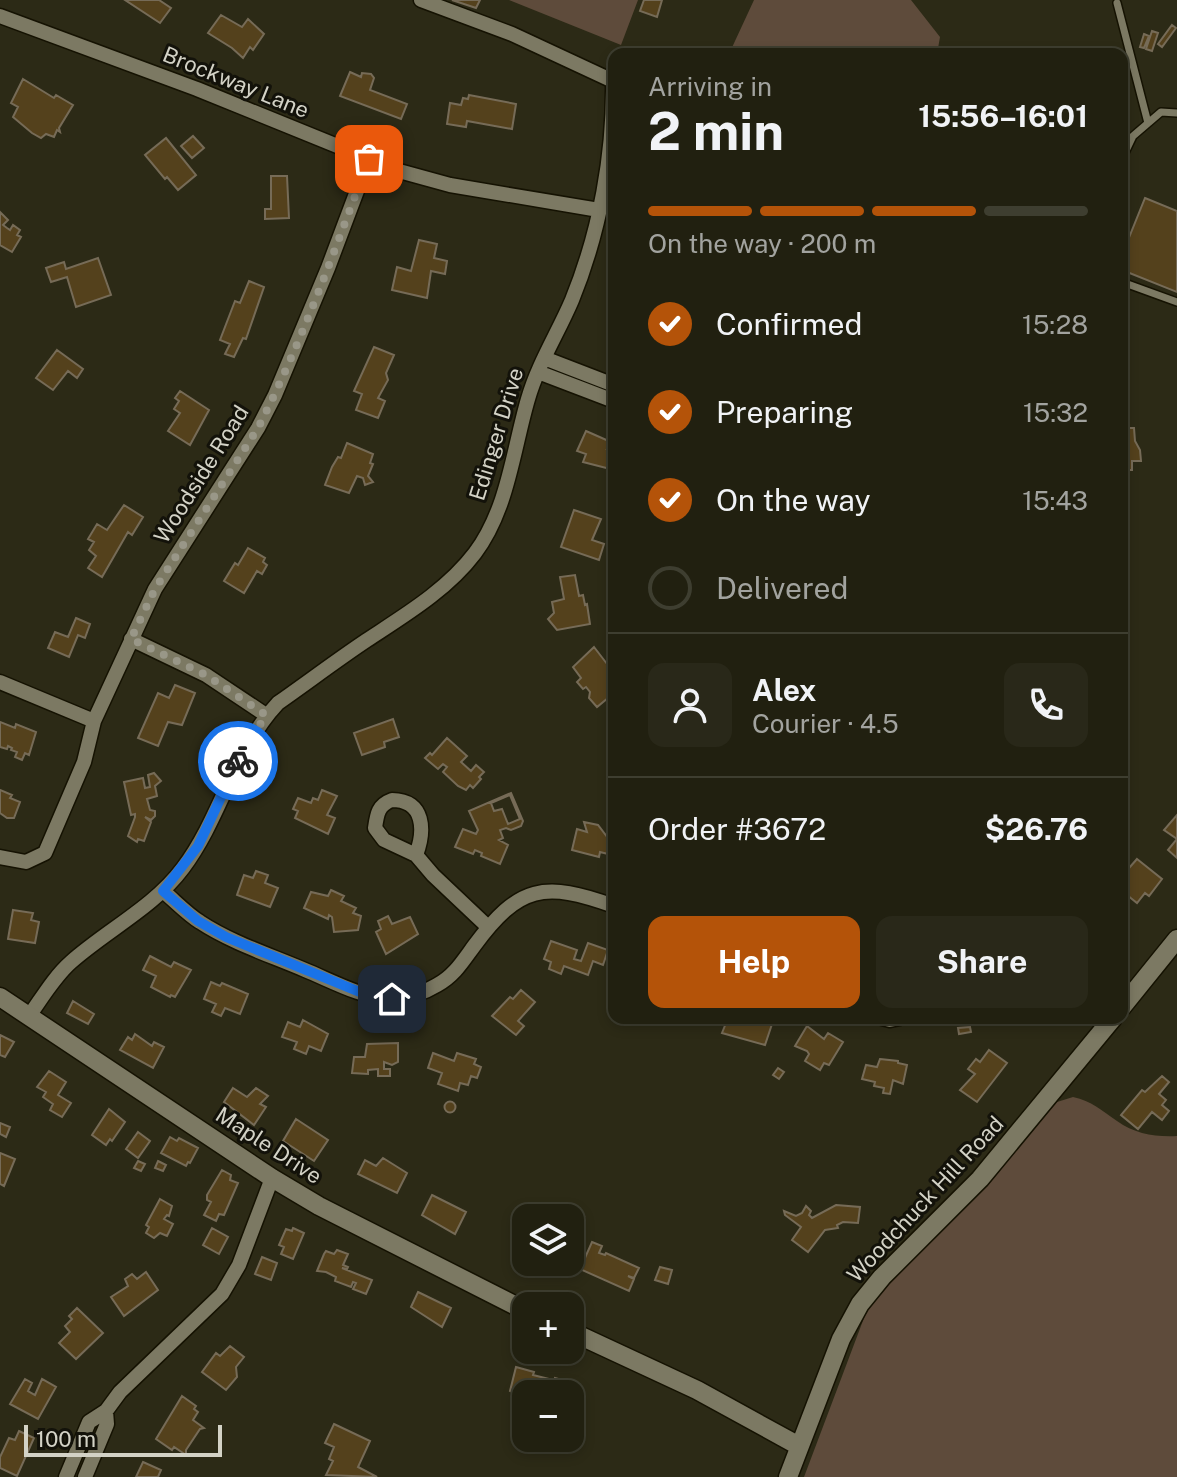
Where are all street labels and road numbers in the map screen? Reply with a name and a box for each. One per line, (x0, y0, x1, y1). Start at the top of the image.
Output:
street label: Brockway Lane (159, 41, 313, 123)
street label: Edinger Drive (463, 364, 529, 504)
street label: Woodside Road (148, 400, 254, 548)
street label: Maple Drive (211, 1101, 327, 1189)
street label: Woodchuck Hill Road (841, 1111, 1009, 1287)

